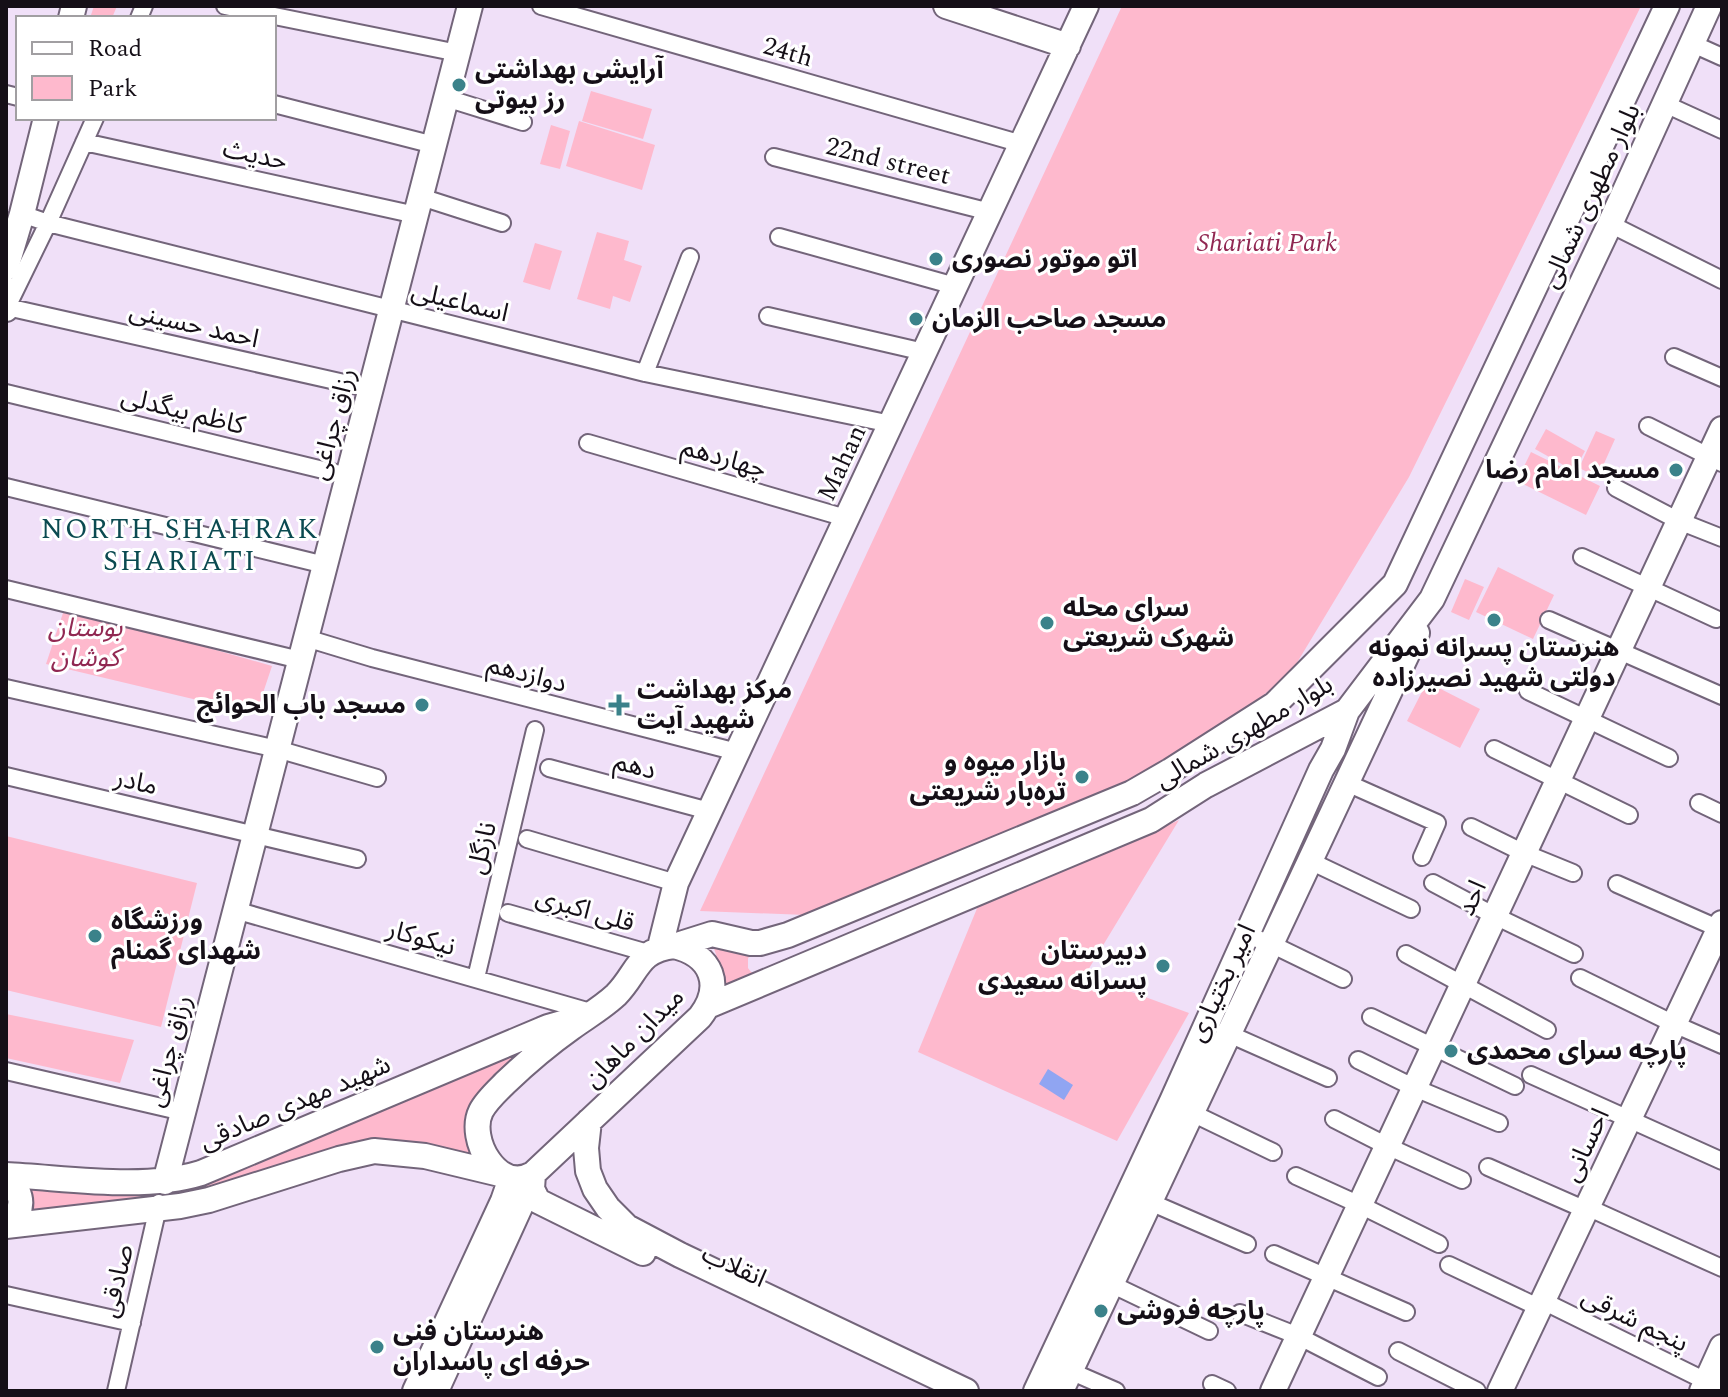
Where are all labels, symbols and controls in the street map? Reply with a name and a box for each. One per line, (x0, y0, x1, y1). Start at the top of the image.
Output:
legend (16, 16, 276, 120)
street label: 24th (758, 26, 818, 78)
text: Road (88, 31, 142, 67)
place label: آرایشی بهداشتی رز بیوتی (475, 50, 664, 120)
text: Park (88, 71, 138, 107)
marker: آرایشی بهداشتی رز بیوتی (450, 76, 468, 94)
street label: بلوار مطهری شمالی (1531, 97, 1651, 295)
street label: 22nd street (821, 126, 955, 196)
street label: حدیث (219, 129, 291, 181)
park label: Shariati Park (1197, 223, 1337, 263)
place label: اتو موتور نصوری (952, 239, 1137, 279)
marker: اتو موتور نصوری (927, 250, 945, 268)
street label: اسماعیلی (407, 271, 513, 333)
street label: احمد حسینی (125, 291, 263, 359)
place label: مسجد صاحب الزمان (932, 299, 1166, 339)
marker: مسجد صاحب الزمان (907, 310, 925, 328)
street label: رزاق چراغی (299, 363, 367, 485)
street label: کاظم بیگدلی (117, 376, 250, 446)
street label: Mahan (807, 418, 877, 508)
street label: چهاردهم (677, 427, 771, 489)
place label: مسجد امام رضا (1485, 450, 1660, 490)
marker: مسجد امام رضا (1667, 461, 1685, 479)
district label: NORTH SHAHRAK SHARIATI (41, 508, 319, 583)
place label: سرای محله شهرک شریعتی (1063, 588, 1234, 658)
park label: بوستان کوشان (48, 608, 125, 678)
marker: هنرستان پسرانه نمونه دولتی شهید نصیرزاده (1485, 611, 1503, 629)
marker: سرای محله شهرک شریعتی (1038, 614, 1056, 632)
place label: هنرستان پسرانه نمونه دولتی شهید نصیرزاده (1369, 628, 1619, 698)
street label: دوازدهم (483, 644, 571, 704)
street label: بلوار مطهری شمالی (1147, 665, 1341, 799)
place label: مرکز بهداشت شهید آیت (637, 670, 792, 740)
place label: مسجد باب الحوائج (196, 685, 406, 725)
marker: مرکز بهداشت شهید آیت (608, 694, 630, 716)
marker: مسجد باب الحوائج (413, 696, 431, 714)
street label: دهم (610, 741, 660, 791)
place label: بازار میوه و تره‌بار شریعتی (909, 742, 1066, 812)
street label: مادر (109, 757, 162, 806)
marker: بازار میوه و تره‌بار شریعتی (1073, 768, 1091, 786)
street label: نازگل (456, 818, 508, 878)
street label: احد (1446, 874, 1498, 922)
street label: قلی اکبری (531, 877, 639, 943)
place label: ورزشگاه شهدای گمنام (111, 901, 261, 971)
street label: نیکوکار (381, 909, 460, 967)
street label: امیر بختیاری (1177, 917, 1267, 1049)
marker: ورزشگاه شهدای گمنام (86, 927, 104, 945)
place label: دبیرستان پسرانه سعیدی (978, 931, 1147, 1001)
marker: دبیرستان پسرانه سعیدی (1154, 957, 1172, 975)
street label: میدان ماهان (574, 978, 694, 1098)
street label: رزاق چراغی (135, 990, 203, 1112)
place label: پارچه سرای محمدی (1467, 1031, 1687, 1071)
marker: پارچه سرای محمدی (1442, 1042, 1460, 1060)
street label: شهید مهدی صادقی (193, 1045, 397, 1161)
street label: احسانی (1552, 1102, 1620, 1188)
street label: انقلاب (695, 1234, 773, 1298)
street label: صادقی (89, 1240, 145, 1322)
street label: پنجم شرقی (1575, 1277, 1695, 1363)
place label: پارچه فروشی (1117, 1291, 1265, 1331)
marker: پارچه فروشی (1092, 1302, 1110, 1320)
place label: هنرستان فنی حرفه ای پاسداران (393, 1312, 590, 1382)
marker: هنرستان فنی حرفه ای پاسداران (368, 1338, 386, 1356)

